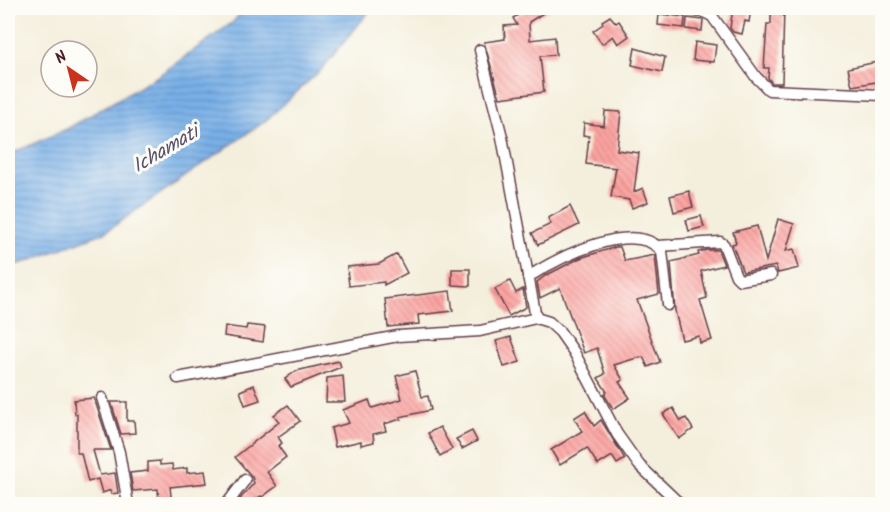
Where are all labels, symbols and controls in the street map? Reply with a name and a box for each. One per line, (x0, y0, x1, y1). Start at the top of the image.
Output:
north arrow (39, 39, 99, 99)
text: N (50, 45, 73, 71)
water label: Ichamati (126, 115, 209, 183)

